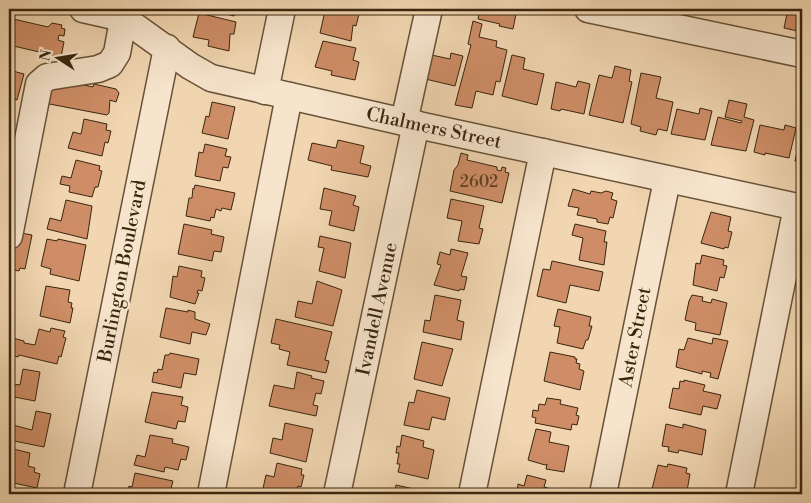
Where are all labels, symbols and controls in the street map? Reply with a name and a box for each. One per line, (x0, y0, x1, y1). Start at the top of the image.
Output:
north arrow (32, 32, 82, 82)
text: N (36, 48, 56, 63)
street label: Chalmers Street (364, 102, 504, 154)
house number: 2602 (460, 172, 498, 192)
street label: Burlington Boulevard (92, 177, 152, 365)
street label: Ivandell Avenue (351, 240, 403, 378)
street label: Aster Street (613, 285, 657, 390)

